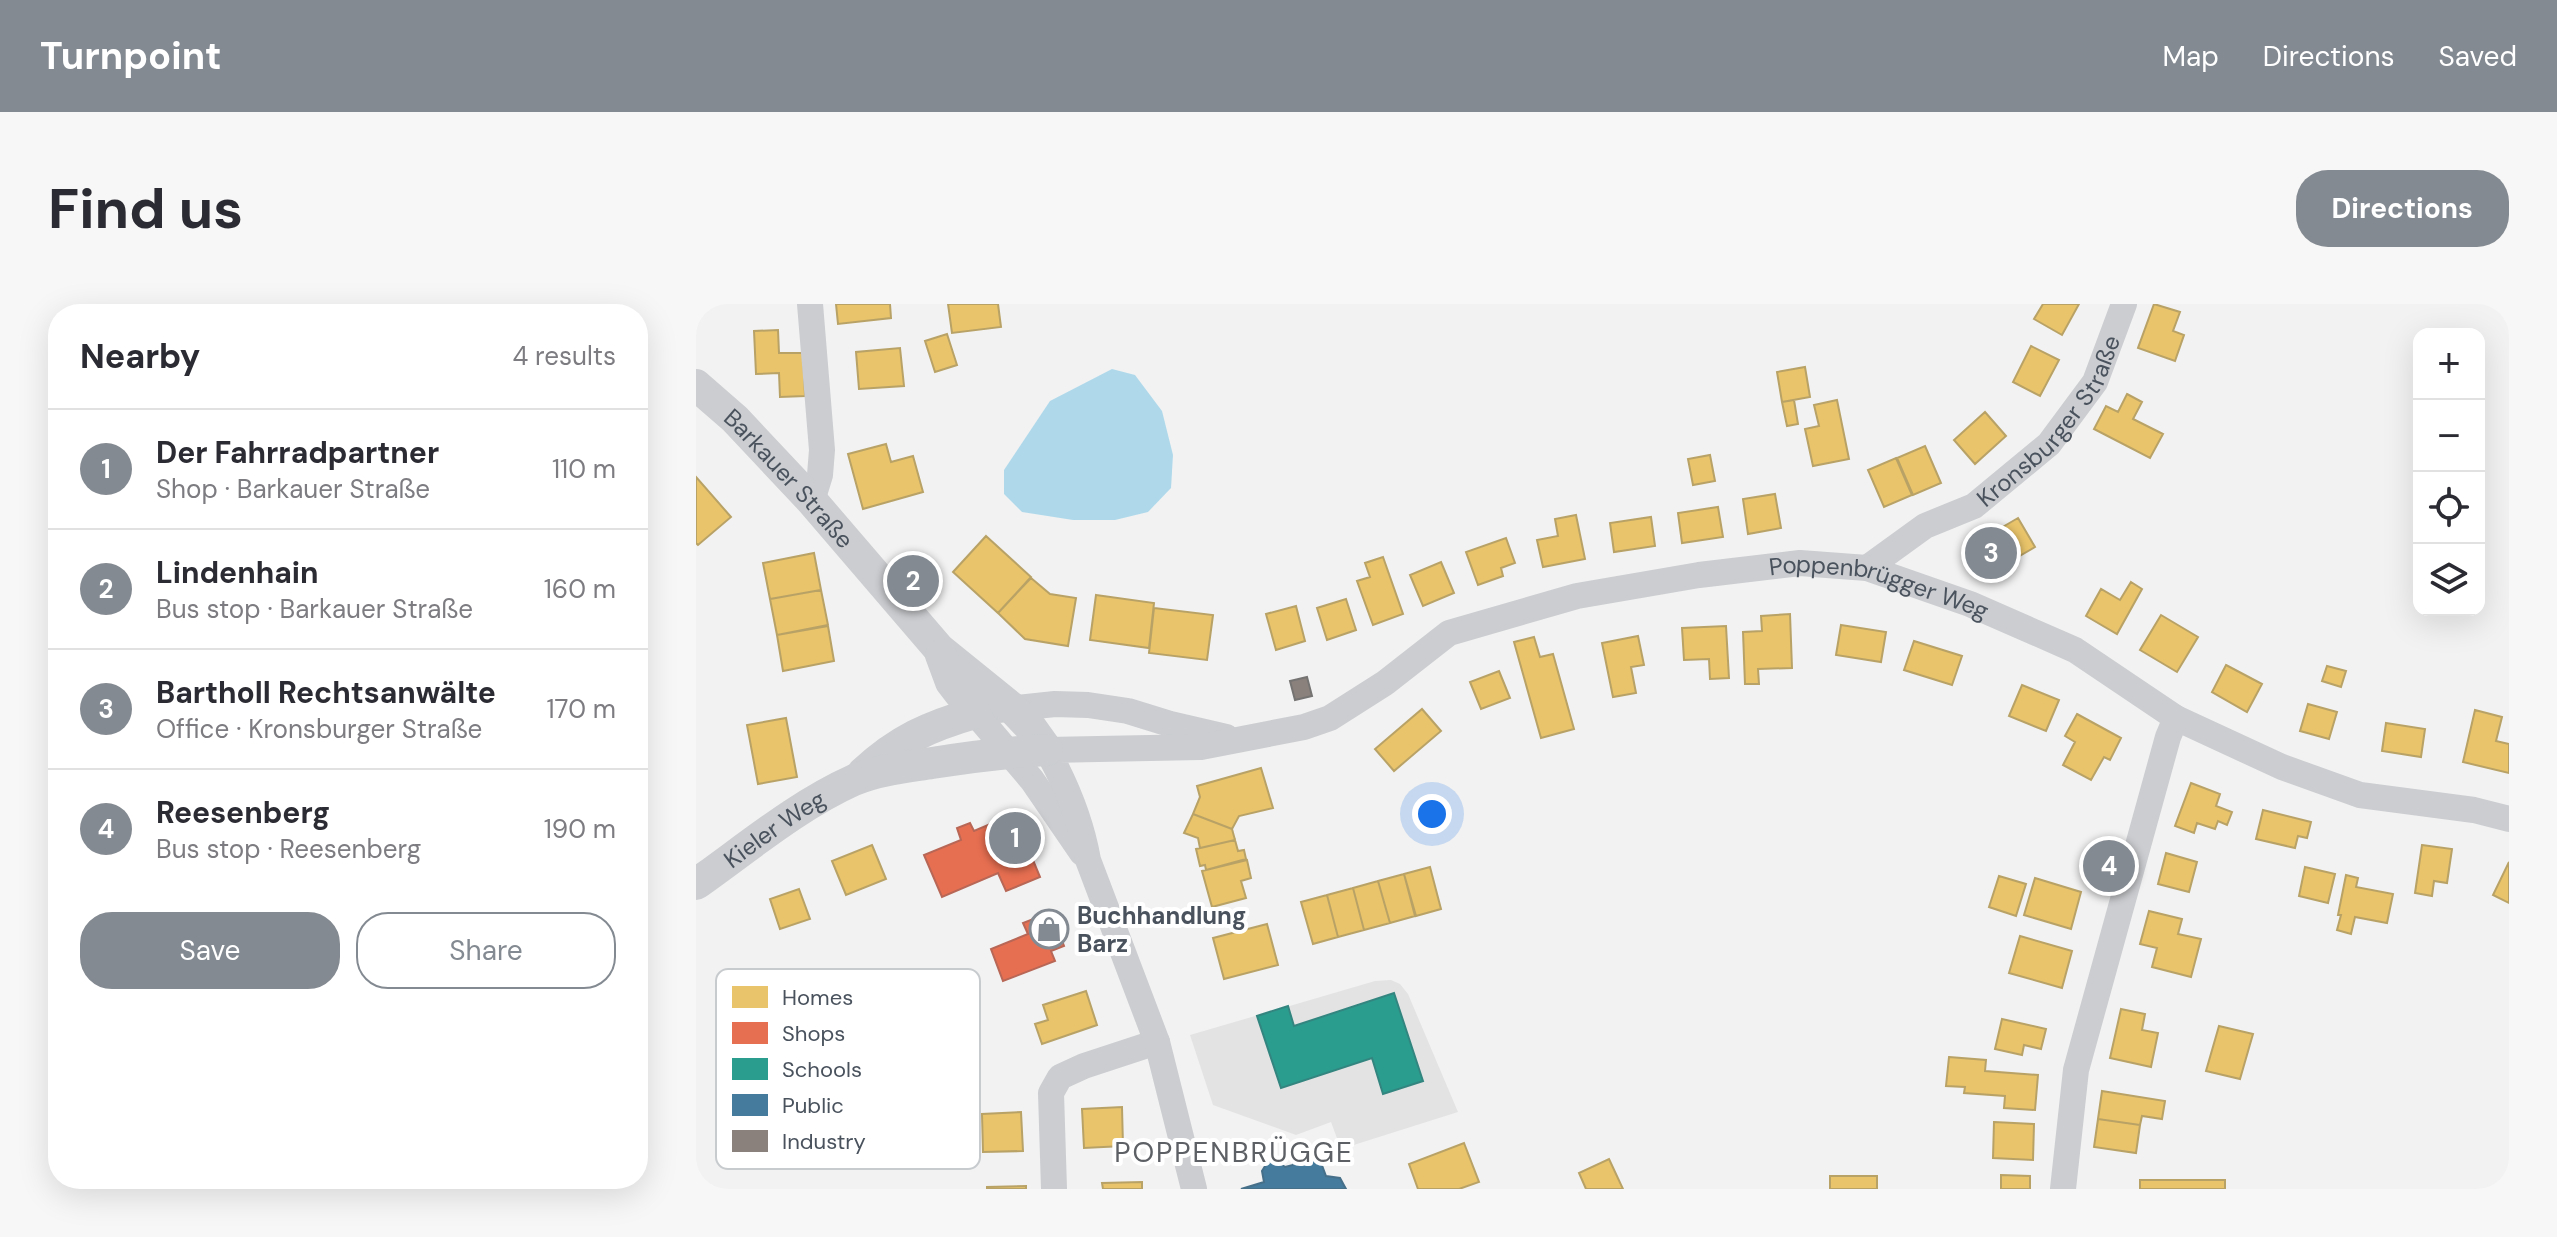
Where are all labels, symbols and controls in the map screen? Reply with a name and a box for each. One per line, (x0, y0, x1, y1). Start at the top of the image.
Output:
text: Turnpoint (40, 31, 222, 81)
text: Map (2162, 38, 2219, 75)
text: Directions (2263, 38, 2395, 75)
text: Saved (2439, 38, 2517, 75)
button: Directions (2296, 170, 2509, 247)
text: Find us (48, 172, 243, 245)
map controls (2413, 328, 2485, 616)
button: + (2413, 328, 2485, 400)
street label: Kronsburger Straße (1970, 331, 2127, 513)
text: Nearby (80, 334, 200, 379)
text: 4 results (512, 339, 616, 373)
button: − (2413, 400, 2485, 472)
street label: Barkauer Straße (718, 401, 861, 554)
text: Der Fahrradpartner (156, 433, 439, 472)
text: 1 (101, 452, 111, 486)
text: 110 m (552, 452, 616, 486)
text: Shop · Barkauer Straße (156, 472, 430, 506)
button: locate (2413, 472, 2485, 544)
pin: 3 (1965, 523, 2017, 583)
button: layers (2413, 544, 2485, 616)
street label: Poppenbrügger Weg (1767, 547, 1994, 626)
pin: 2 (887, 551, 939, 611)
text: Lindenhain (156, 553, 319, 592)
text: 2 (98, 572, 114, 606)
text: 160 m (544, 572, 616, 606)
text: Bus stop · Barkauer Straße (156, 592, 473, 626)
text: Bartholl Rechtsanwälte (156, 673, 496, 712)
text: 3 (98, 692, 114, 726)
text: 170 m (547, 692, 616, 726)
text: Office · Kronsburger Straße (156, 712, 482, 746)
street label: Kieler Weg (717, 783, 831, 874)
text: Reesenberg (156, 793, 330, 832)
your location (1412, 794, 1452, 834)
pin: 1 (989, 808, 1041, 868)
text: 4 (98, 812, 114, 846)
text: 190 m (544, 812, 616, 846)
text: Bus stop · Reesenberg (156, 832, 421, 866)
pin: 4 (2083, 836, 2135, 896)
place label: Buchhandlung Barz (1077, 900, 1246, 959)
shop icon: Buchhandlung Barz (1028, 908, 1070, 950)
button: Save (80, 912, 340, 989)
button: Share (356, 912, 616, 989)
legend (716, 969, 980, 1169)
text: Homes (782, 983, 853, 1012)
text: Shops (782, 1019, 845, 1048)
text: Schools (782, 1055, 862, 1084)
text: Public (782, 1091, 844, 1120)
text: Industry (782, 1127, 866, 1156)
district label: POPPENBRÜGGE (1114, 1134, 1354, 1171)

